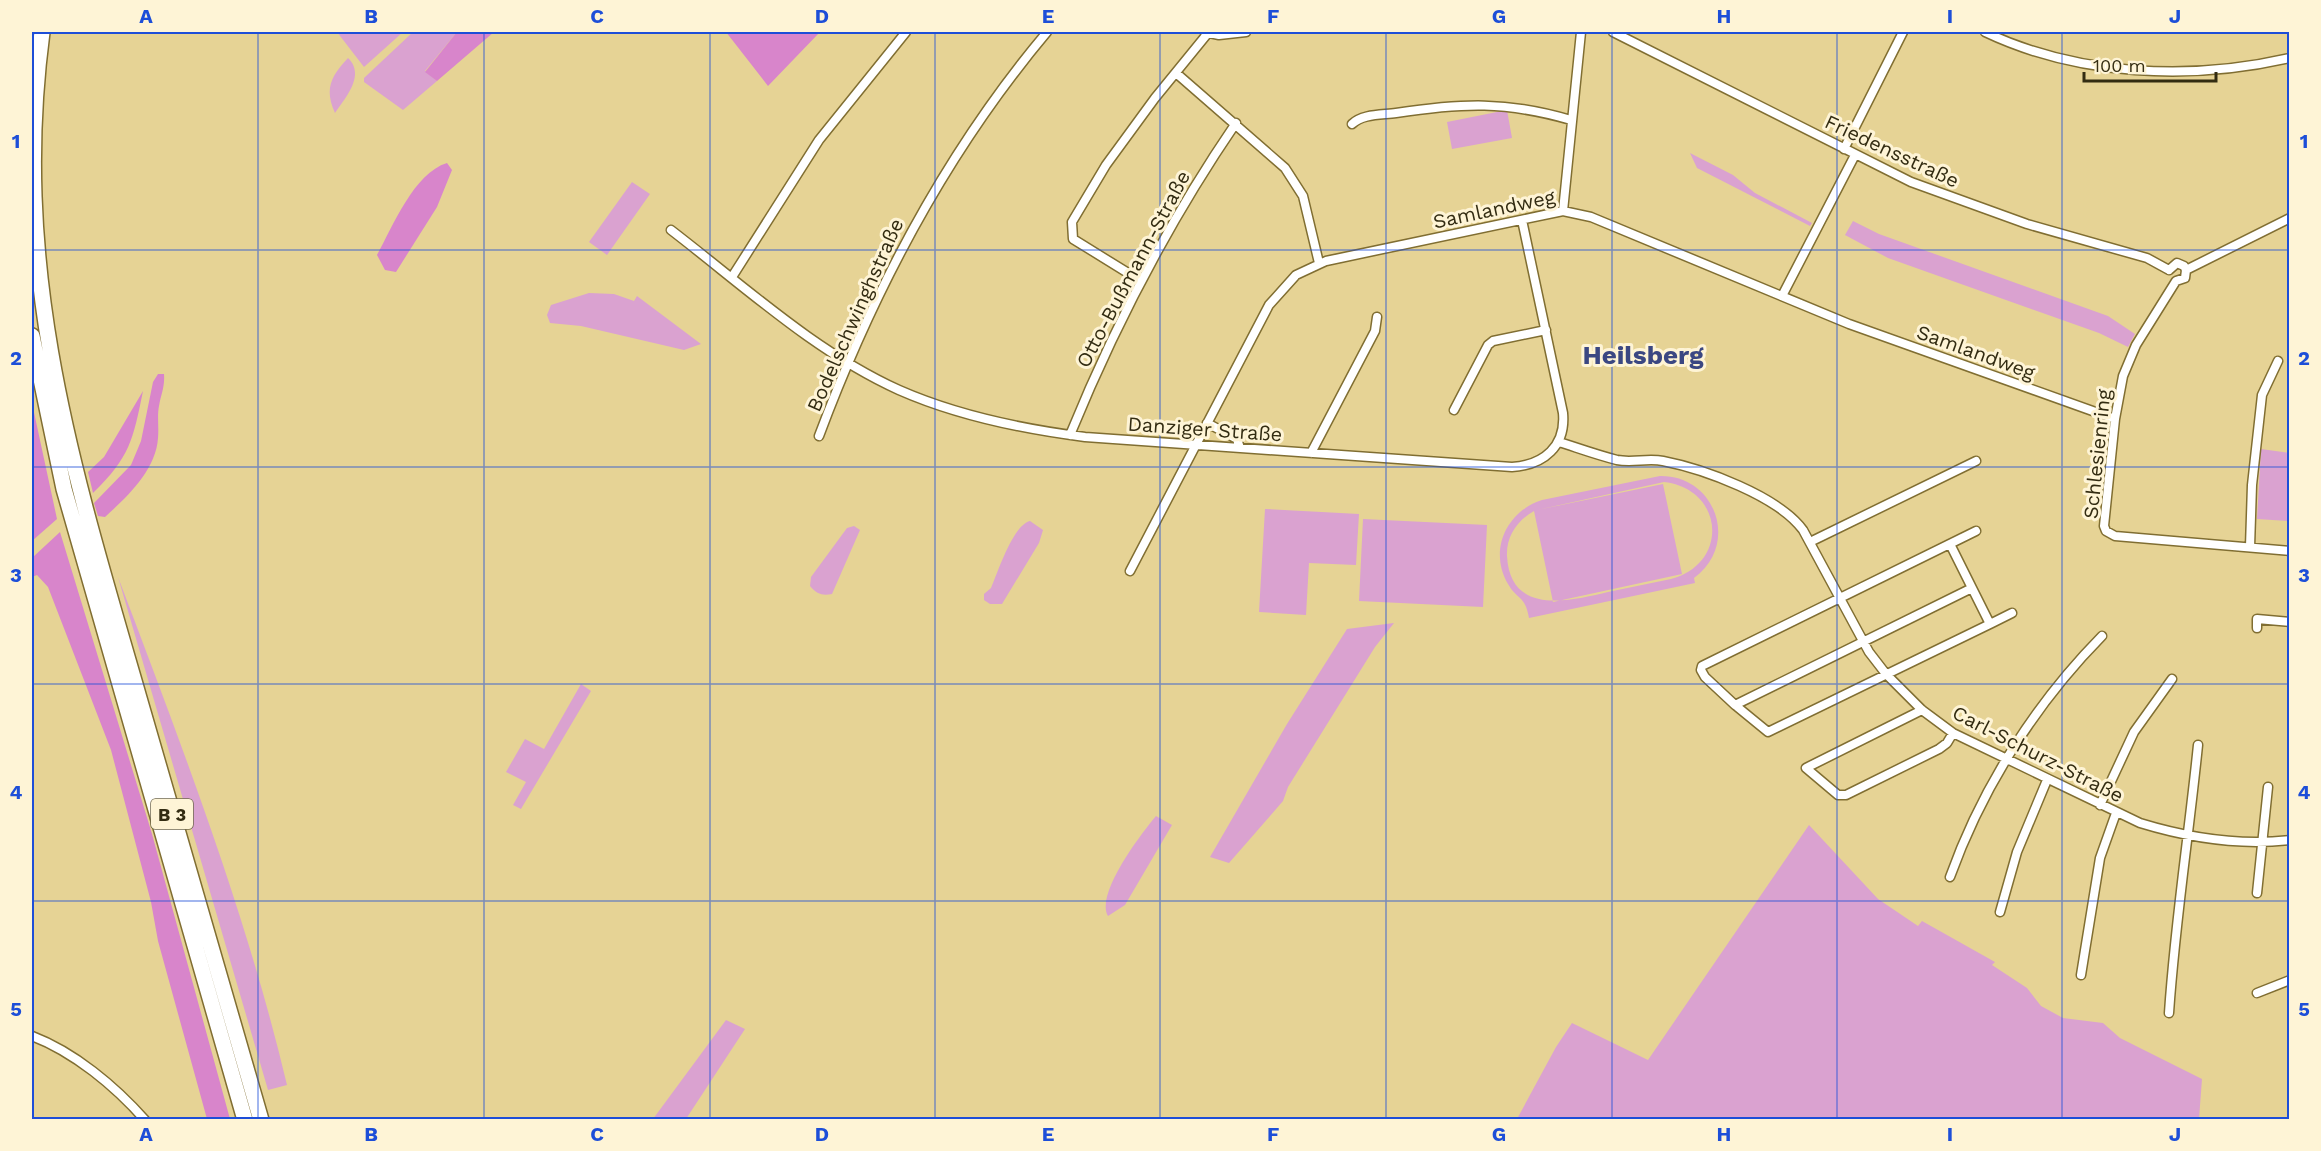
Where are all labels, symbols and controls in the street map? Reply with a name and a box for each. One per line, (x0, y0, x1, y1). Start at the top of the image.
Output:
text: A (139, 4, 153, 28)
text: B (364, 4, 378, 28)
text: C (590, 4, 604, 28)
text: D (815, 4, 829, 28)
text: E (1042, 4, 1054, 28)
text: F (1267, 4, 1279, 28)
text: G (1492, 4, 1506, 28)
text: H (1717, 4, 1731, 28)
text: I (1947, 4, 1953, 28)
text: J (2169, 4, 2181, 28)
scale bar (2084, 45, 2216, 83)
text: 100 m (2093, 55, 2146, 76)
street label: Friedensstraße (1821, 109, 1963, 193)
text: 1 (12, 129, 20, 153)
text: 1 (2300, 129, 2308, 153)
street label: Otto-Bußmann-Straße (1071, 166, 1195, 372)
street label: Samlandweg (1431, 184, 1557, 234)
street label: Bodelschwinghstraße (802, 215, 908, 415)
street label: Samlandweg (1914, 320, 2039, 385)
district label: Heilsberg (1582, 340, 1704, 370)
text: 2 (10, 346, 22, 370)
text: 2 (2298, 346, 2310, 370)
street label: Schlesienring (2078, 388, 2116, 520)
street label: Danziger Straße (1127, 412, 1283, 446)
text: 3 (10, 563, 22, 587)
text: 3 (2298, 563, 2310, 587)
street label: Carl-Schurz-Straße (1948, 700, 2128, 808)
text: 4 (10, 780, 23, 804)
text: 4 (2298, 780, 2311, 804)
road number: B 3 (151, 799, 193, 829)
text: 5 (10, 997, 22, 1021)
text: 5 (2298, 997, 2310, 1021)
text: A (139, 1122, 153, 1146)
text: B (364, 1122, 378, 1146)
text: C (590, 1122, 604, 1146)
text: D (815, 1122, 829, 1146)
text: E (1042, 1122, 1054, 1146)
text: F (1267, 1122, 1279, 1146)
text: G (1492, 1122, 1506, 1146)
text: H (1717, 1122, 1731, 1146)
text: I (1947, 1122, 1953, 1146)
text: J (2169, 1122, 2181, 1146)

